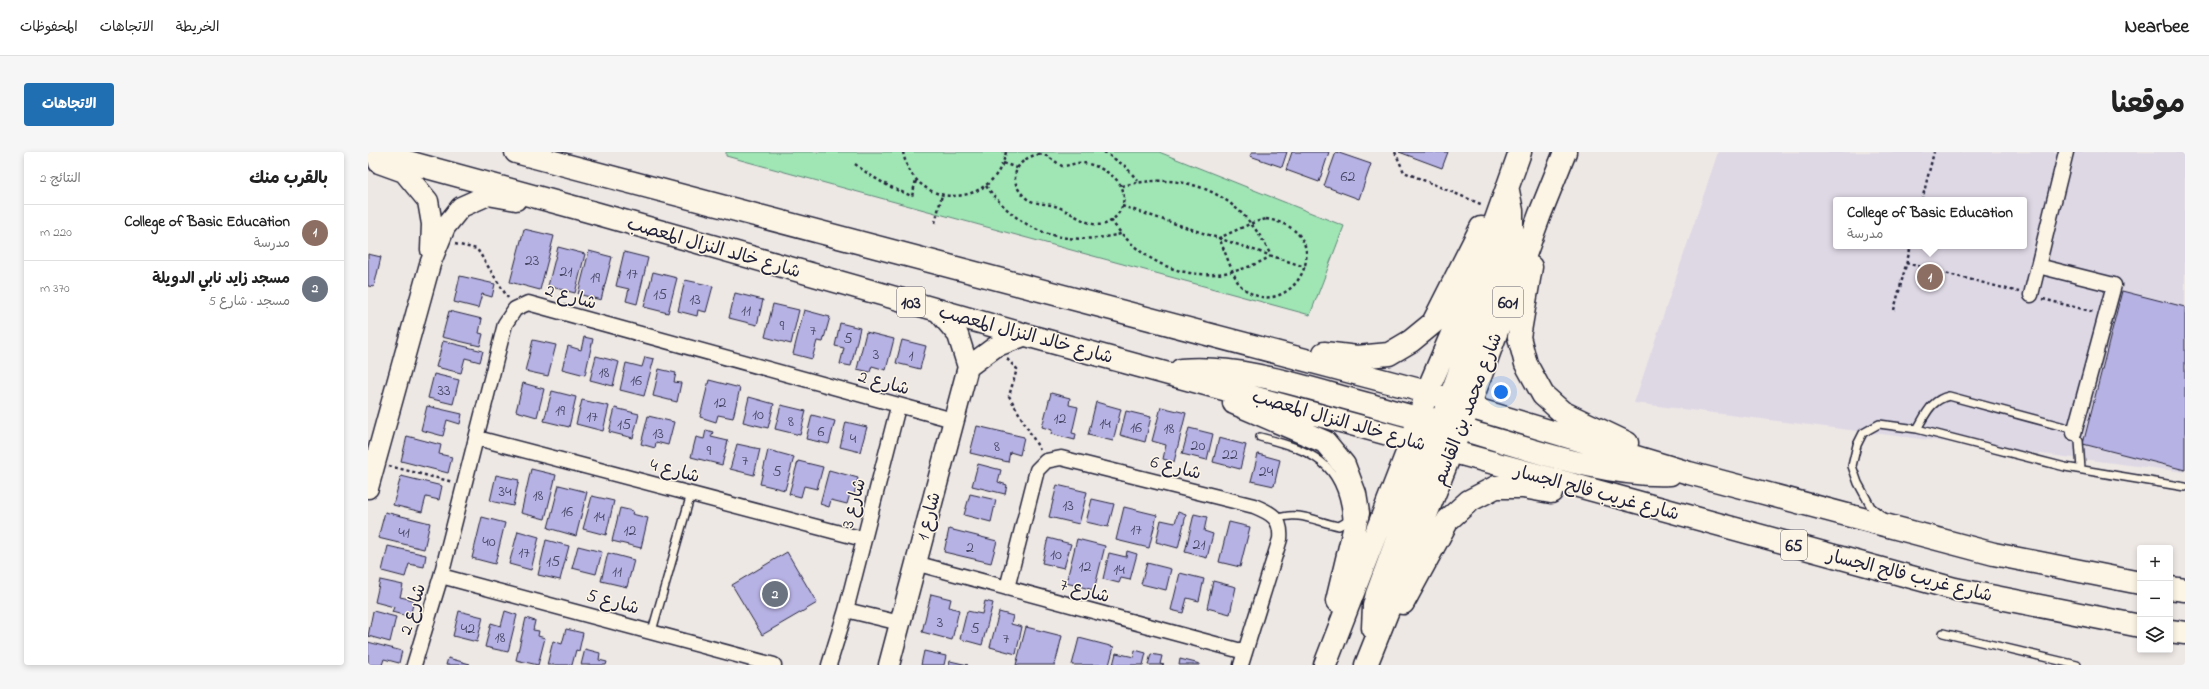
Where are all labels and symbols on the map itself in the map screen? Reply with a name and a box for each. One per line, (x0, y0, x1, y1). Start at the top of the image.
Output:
house number: 62 (1341, 165, 1356, 189)
street label: شارع خالد النزال المعصب (624, 212, 803, 286)
house number: 23 (525, 249, 539, 273)
house number: 21 (559, 260, 573, 284)
house number: 17 (626, 262, 638, 286)
pin: 1 (1917, 262, 1943, 292)
house number: 19 (590, 266, 600, 290)
street label: شارع 2 (542, 278, 599, 318)
house number: 15 (653, 283, 667, 307)
road number: 103 (897, 287, 925, 317)
road number: 601 (1493, 287, 1523, 317)
house number: 13 (689, 288, 701, 312)
house number: 11 (741, 299, 751, 323)
street label: شارع خالد النزال المعصب (935, 300, 1116, 372)
house number: 9 (780, 314, 785, 338)
house number: 7 (810, 319, 817, 343)
house number: 5 (843, 327, 853, 351)
street label: شارع محمد بن القاسم (1428, 329, 1510, 490)
house number: 3 (873, 343, 879, 367)
house number: 1 (908, 344, 914, 368)
house number: 18 (598, 361, 610, 385)
street label: شارع 2 (855, 365, 912, 403)
house number: 16 (630, 369, 642, 393)
house number: 33 (437, 379, 451, 403)
your location (1491, 382, 1511, 402)
street label: شارع خالد النزال المعصب (1249, 385, 1428, 459)
house number: 12 (713, 391, 727, 415)
house number: 19 (555, 399, 565, 423)
house number: 10 (752, 403, 764, 427)
house number: 17 (586, 405, 598, 429)
house number: 12 (1053, 407, 1067, 431)
house number: 8 (788, 410, 794, 434)
house number: 14 (1099, 412, 1111, 436)
house number: 15 (617, 413, 631, 437)
house number: 16 (1130, 416, 1142, 440)
house number: 18 (1163, 417, 1175, 441)
house number: 6 (817, 420, 825, 444)
house number: 13 (652, 422, 664, 446)
house number: 4 (850, 427, 857, 451)
house number: 20 (1191, 434, 1206, 458)
house number: 8 (994, 435, 1000, 459)
house number: 9 (707, 439, 712, 463)
house number: 22 (1222, 443, 1238, 467)
house number: 7 (742, 449, 749, 473)
street label: شارع 6 (1147, 450, 1204, 488)
street label: شارع 4 (647, 453, 702, 491)
street label: شارع غريب فالح الجسار (1509, 459, 1682, 528)
house number: 5 (772, 460, 782, 484)
house number: 24 (1259, 460, 1274, 484)
street label: شارع 3 (836, 476, 874, 531)
house number: 34 (498, 480, 512, 504)
house number: 18 (532, 484, 544, 508)
street label: شارع 1 (911, 489, 949, 544)
house number: 13 (1062, 494, 1074, 518)
house number: 16 (561, 500, 573, 524)
house number: 14 (593, 505, 605, 529)
house number: 17 (1130, 518, 1142, 542)
house number: 12 (623, 519, 637, 543)
house number: 41 (398, 521, 410, 545)
house number: 40 (482, 530, 496, 554)
road number: 65 (1781, 530, 1807, 560)
house number: 21 (1192, 533, 1206, 557)
house number: 2 (966, 536, 974, 560)
house number: 17 (518, 541, 530, 565)
house number: 10 (1050, 543, 1062, 567)
street label: شارع غريب فالح الجسار (1822, 543, 1995, 610)
house number: 15 (546, 550, 560, 574)
house number: 12 (1078, 555, 1092, 579)
house number: 14 (1113, 558, 1125, 582)
house number: 11 (612, 560, 622, 584)
street label: شارع 7 (1057, 573, 1112, 611)
pin: 2 (762, 579, 788, 609)
street label: شارع 2 (394, 581, 434, 638)
street label: شارع 5 (583, 583, 642, 622)
house number: 3 (937, 611, 943, 635)
house number: 42 (461, 617, 475, 641)
house number: 5 (970, 617, 980, 641)
house number: 18 (494, 626, 506, 650)
house number: 7 (1003, 627, 1010, 651)

